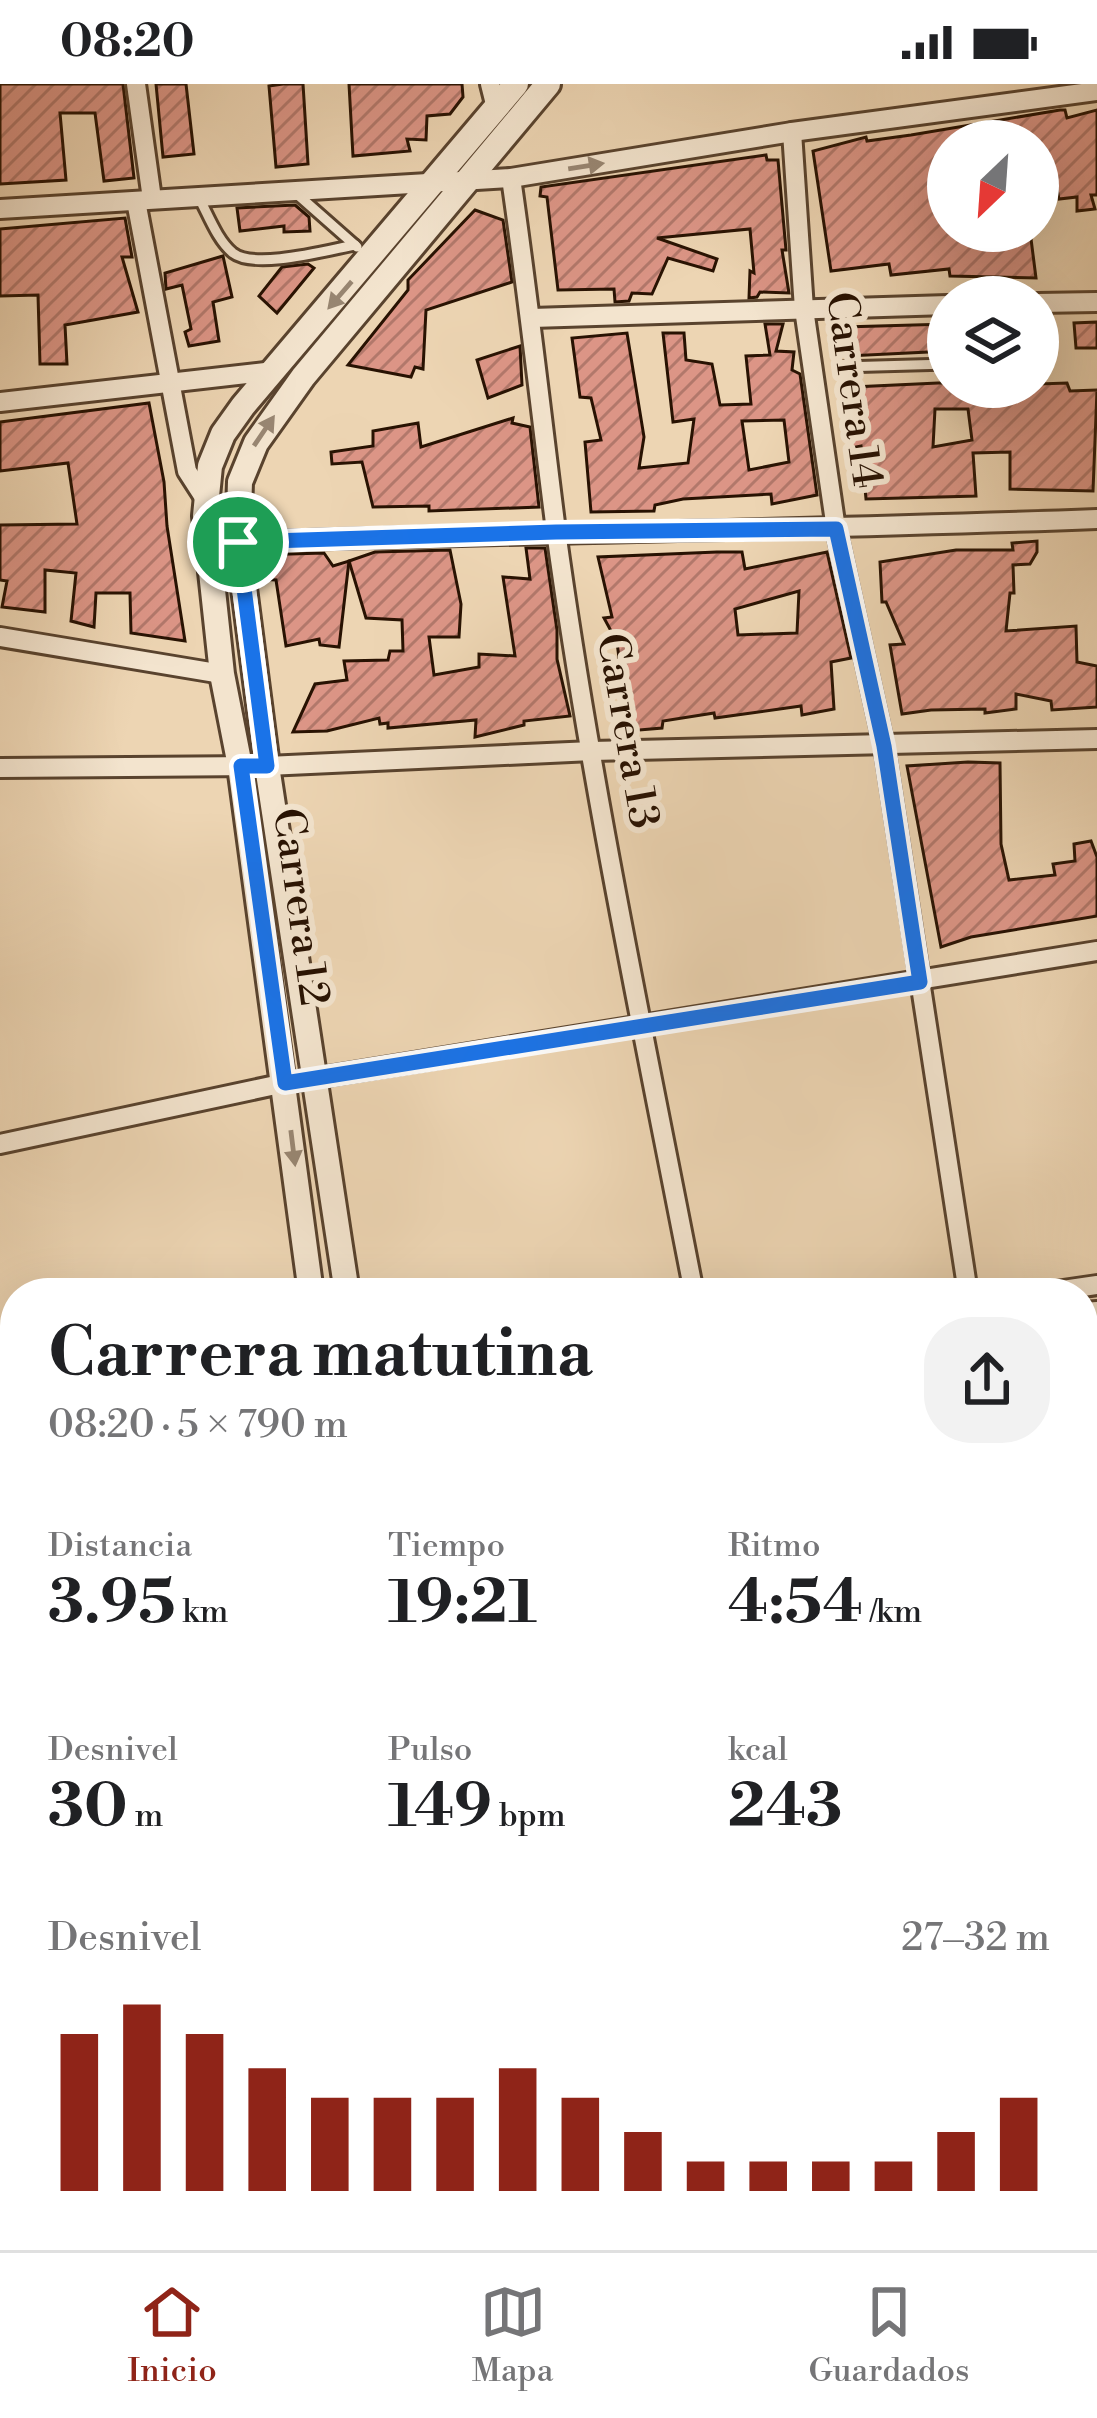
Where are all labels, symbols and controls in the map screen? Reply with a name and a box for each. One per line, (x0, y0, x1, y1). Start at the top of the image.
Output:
text: 08:20 (60, 14, 195, 71)
north arrow (927, 120, 1059, 252)
map controls (927, 120, 1059, 408)
one-way arrow (568, 156, 605, 175)
button: layers (927, 276, 1059, 408)
one-way arrow (327, 280, 353, 310)
street label: Carrera 14 (813, 289, 893, 491)
one-way arrow (253, 415, 275, 448)
pin (187, 491, 289, 593)
icon: arrive (205, 509, 271, 575)
street label: Carrera 13 (584, 629, 670, 833)
street label: Carrera 12 (260, 805, 340, 1009)
one-way arrow (284, 1129, 303, 1167)
text: Carrera matutina (48, 1314, 593, 1397)
button: share (924, 1317, 1050, 1443)
text: 08:20 · 5 × 790 m (48, 1401, 348, 1450)
text: Distancia (48, 1526, 192, 1567)
text: Tiempo (388, 1526, 505, 1567)
text: Ritmo (728, 1526, 820, 1567)
text: 3.95 (48, 1567, 176, 1642)
text: 19:21 (388, 1567, 537, 1642)
text: 4:54 (728, 1567, 863, 1642)
text: km (176, 1592, 229, 1633)
text: /km (863, 1592, 922, 1633)
text: Desnivel (48, 1730, 178, 1771)
text: Pulso (388, 1730, 472, 1771)
text: kcal (728, 1730, 788, 1771)
text: 30 (48, 1771, 128, 1846)
text: 149 (388, 1771, 492, 1846)
text: 243 (728, 1771, 842, 1846)
text: m (128, 1796, 163, 1837)
text: bpm (492, 1796, 566, 1837)
text: Desnivel (48, 1914, 201, 1963)
text: 27–32 m (901, 1914, 1050, 1963)
tab: Inicio (128, 2279, 217, 2392)
tab: Mapa (472, 2279, 553, 2392)
tab: Guardados (808, 2279, 969, 2392)

